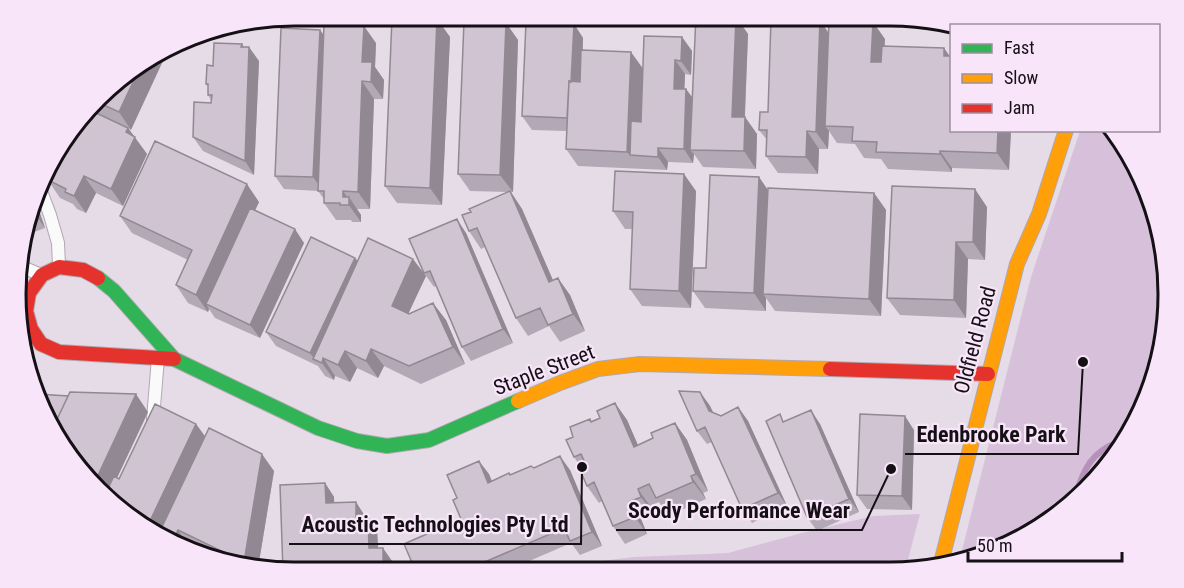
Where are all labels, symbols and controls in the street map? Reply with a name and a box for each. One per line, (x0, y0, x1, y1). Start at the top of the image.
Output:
legend (950, 24, 1160, 132)
text: Fast (1004, 37, 1035, 58)
text: Slow (1004, 67, 1039, 88)
text: Jam (1004, 97, 1035, 118)
street label: Oldfield Road (949, 284, 1001, 396)
street label: Staple Street (490, 340, 598, 400)
callout: Edenbrooke Park (905, 414, 1078, 454)
text: Edenbrooke Park (917, 422, 1066, 447)
callout: Scody Performance Wear (616, 490, 862, 530)
text: Scody Performance Wear (628, 498, 850, 523)
callout: Acoustic Technologies Pty Ltd (289, 504, 581, 544)
text: Acoustic Technologies Pty Ltd (301, 512, 569, 537)
scale bar (968, 525, 1122, 563)
text: 50 m (977, 535, 1012, 556)

